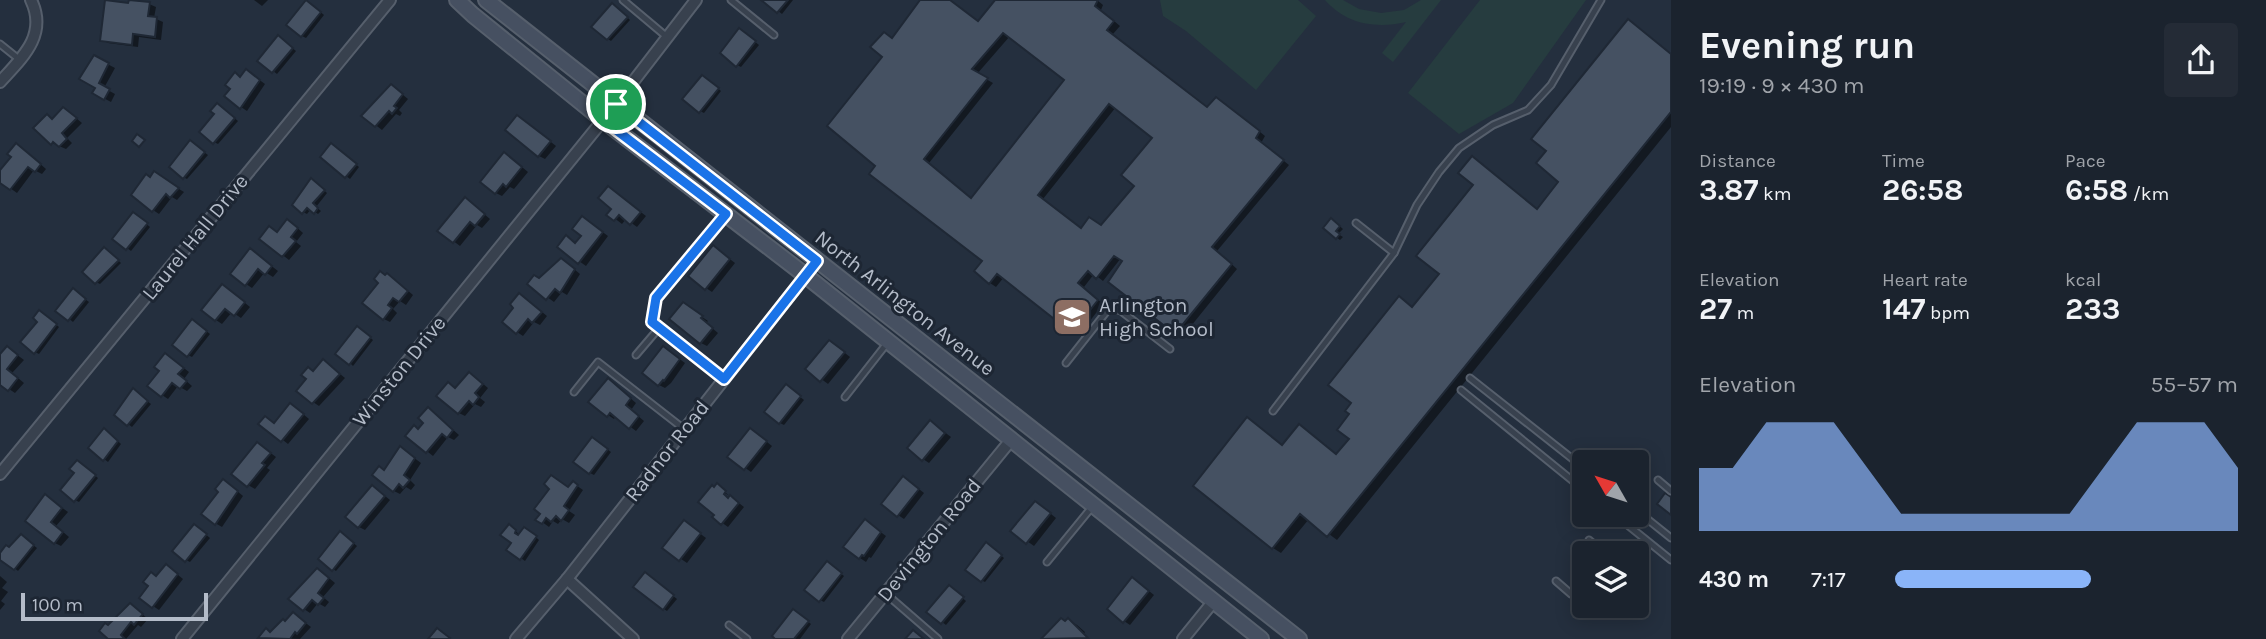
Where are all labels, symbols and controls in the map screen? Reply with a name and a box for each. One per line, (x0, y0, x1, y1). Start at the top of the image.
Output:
text: Evening run (1699, 23, 1915, 68)
button: share (2164, 23, 2238, 97)
text: 19:19 · 9 × 430 m (1699, 72, 1865, 99)
pin (586, 74, 646, 134)
icon: arrive (597, 85, 635, 123)
text: Distance (1699, 150, 1776, 172)
text: Time (1882, 150, 1925, 172)
text: Pace (2065, 150, 2106, 172)
street label: Laurel Hall Drive (137, 169, 253, 305)
text: 3.87 (1699, 172, 1758, 208)
text: 26:58 (1882, 172, 1963, 208)
text: 6:58 (2065, 172, 2128, 208)
text: km (1758, 183, 1791, 205)
text: /km (2128, 183, 2169, 205)
street label: North Arlington Avenue (810, 225, 1000, 381)
text: Elevation (1699, 269, 1779, 291)
text: Heart rate (1882, 269, 1968, 291)
text: kcal (2065, 269, 2101, 291)
text: 27 (1699, 291, 1732, 327)
text: 147 (1882, 291, 1925, 327)
text: 233 (2065, 291, 2120, 327)
place label: Arlington High School (1099, 293, 1214, 341)
school or university icon: Arlington High School (1051, 296, 1093, 338)
text: m (1732, 302, 1754, 324)
text: bpm (1925, 302, 1970, 324)
street label: Winston Drive (347, 311, 451, 431)
text: Elevation (1699, 371, 1796, 398)
text: 55–57 m (2150, 371, 2238, 398)
street label: Radnor Road (620, 396, 714, 506)
north arrow (1572, 450, 1648, 527)
map controls (1572, 450, 1649, 618)
street label: Devington Road (872, 474, 986, 606)
button: layers (1572, 541, 1649, 618)
text: 430 m (1699, 566, 1769, 593)
text: 7:17 (1811, 566, 1846, 593)
scale bar (21, 590, 208, 622)
text: 100 m (32, 594, 83, 616)

